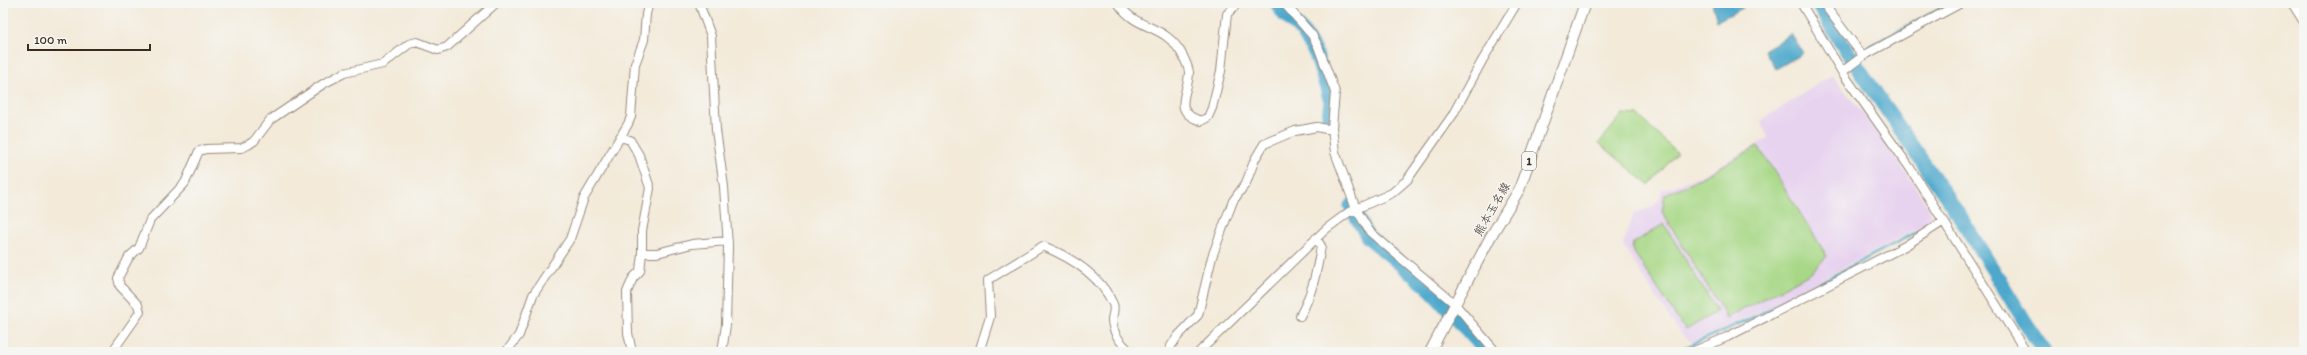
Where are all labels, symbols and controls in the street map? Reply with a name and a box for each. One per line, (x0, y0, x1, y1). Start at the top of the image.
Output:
scale bar (28, 26, 150, 52)
text: 100 m (34, 33, 67, 47)
road number: 1 (1522, 152, 1536, 170)
street label: 熊本玉名線 (1471, 180, 1513, 238)

